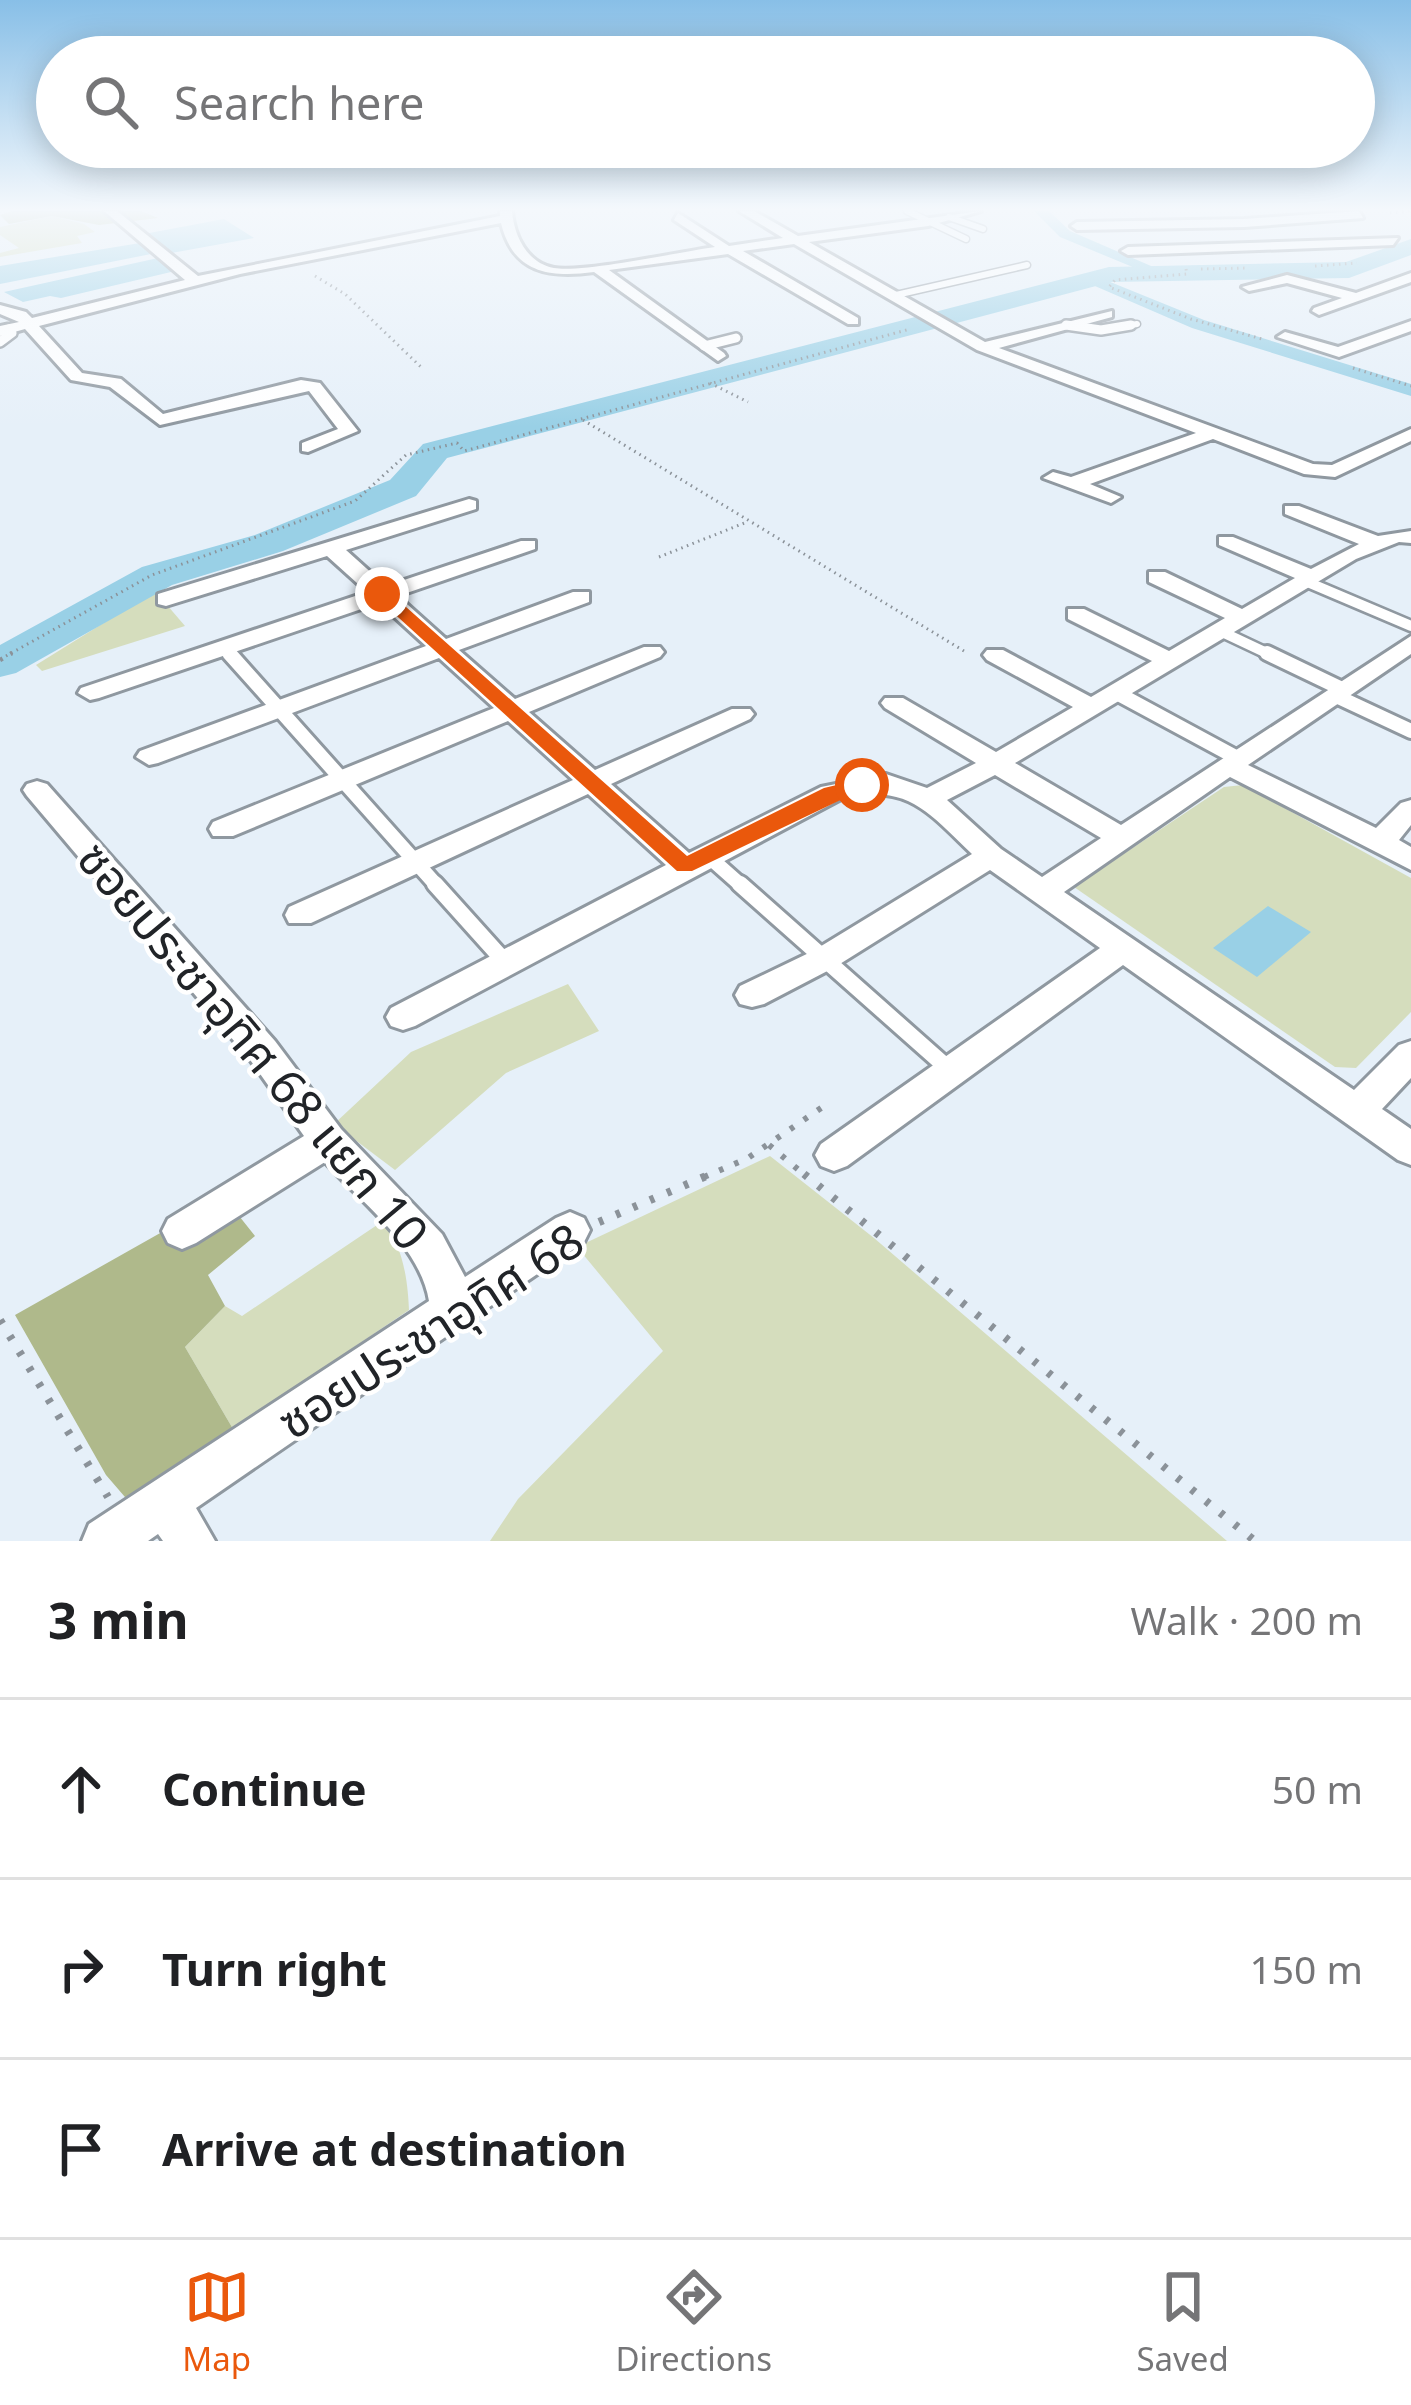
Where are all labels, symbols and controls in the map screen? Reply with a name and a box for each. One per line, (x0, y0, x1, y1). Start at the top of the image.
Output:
search box (36, 36, 1375, 168)
icon: search (78, 69, 144, 135)
text: Search here (174, 72, 424, 133)
route end (355, 567, 409, 621)
route start (835, 758, 889, 812)
street label: ซอยประชาอุทิศ 68 แยก 10 (64, 827, 444, 1263)
street label: ซอยประชาอุทิศ 68 (265, 1207, 595, 1453)
text: 3 min (48, 1584, 189, 1654)
text: Walk · 200 m (1130, 1593, 1363, 1646)
icon: ahead (48, 1756, 114, 1822)
text: Continue (162, 1758, 367, 1819)
text: 50 m (1272, 1762, 1363, 1815)
icon: right (48, 1936, 114, 2002)
text: Turn right (162, 1938, 387, 1999)
text: 150 m (1249, 1942, 1363, 1995)
icon: arrive (48, 2116, 114, 2182)
text: Arrive at destination (162, 2118, 627, 2179)
tab: Map (182, 2264, 251, 2381)
tab: Directions (615, 2264, 772, 2381)
tab: Saved (1136, 2264, 1229, 2381)

